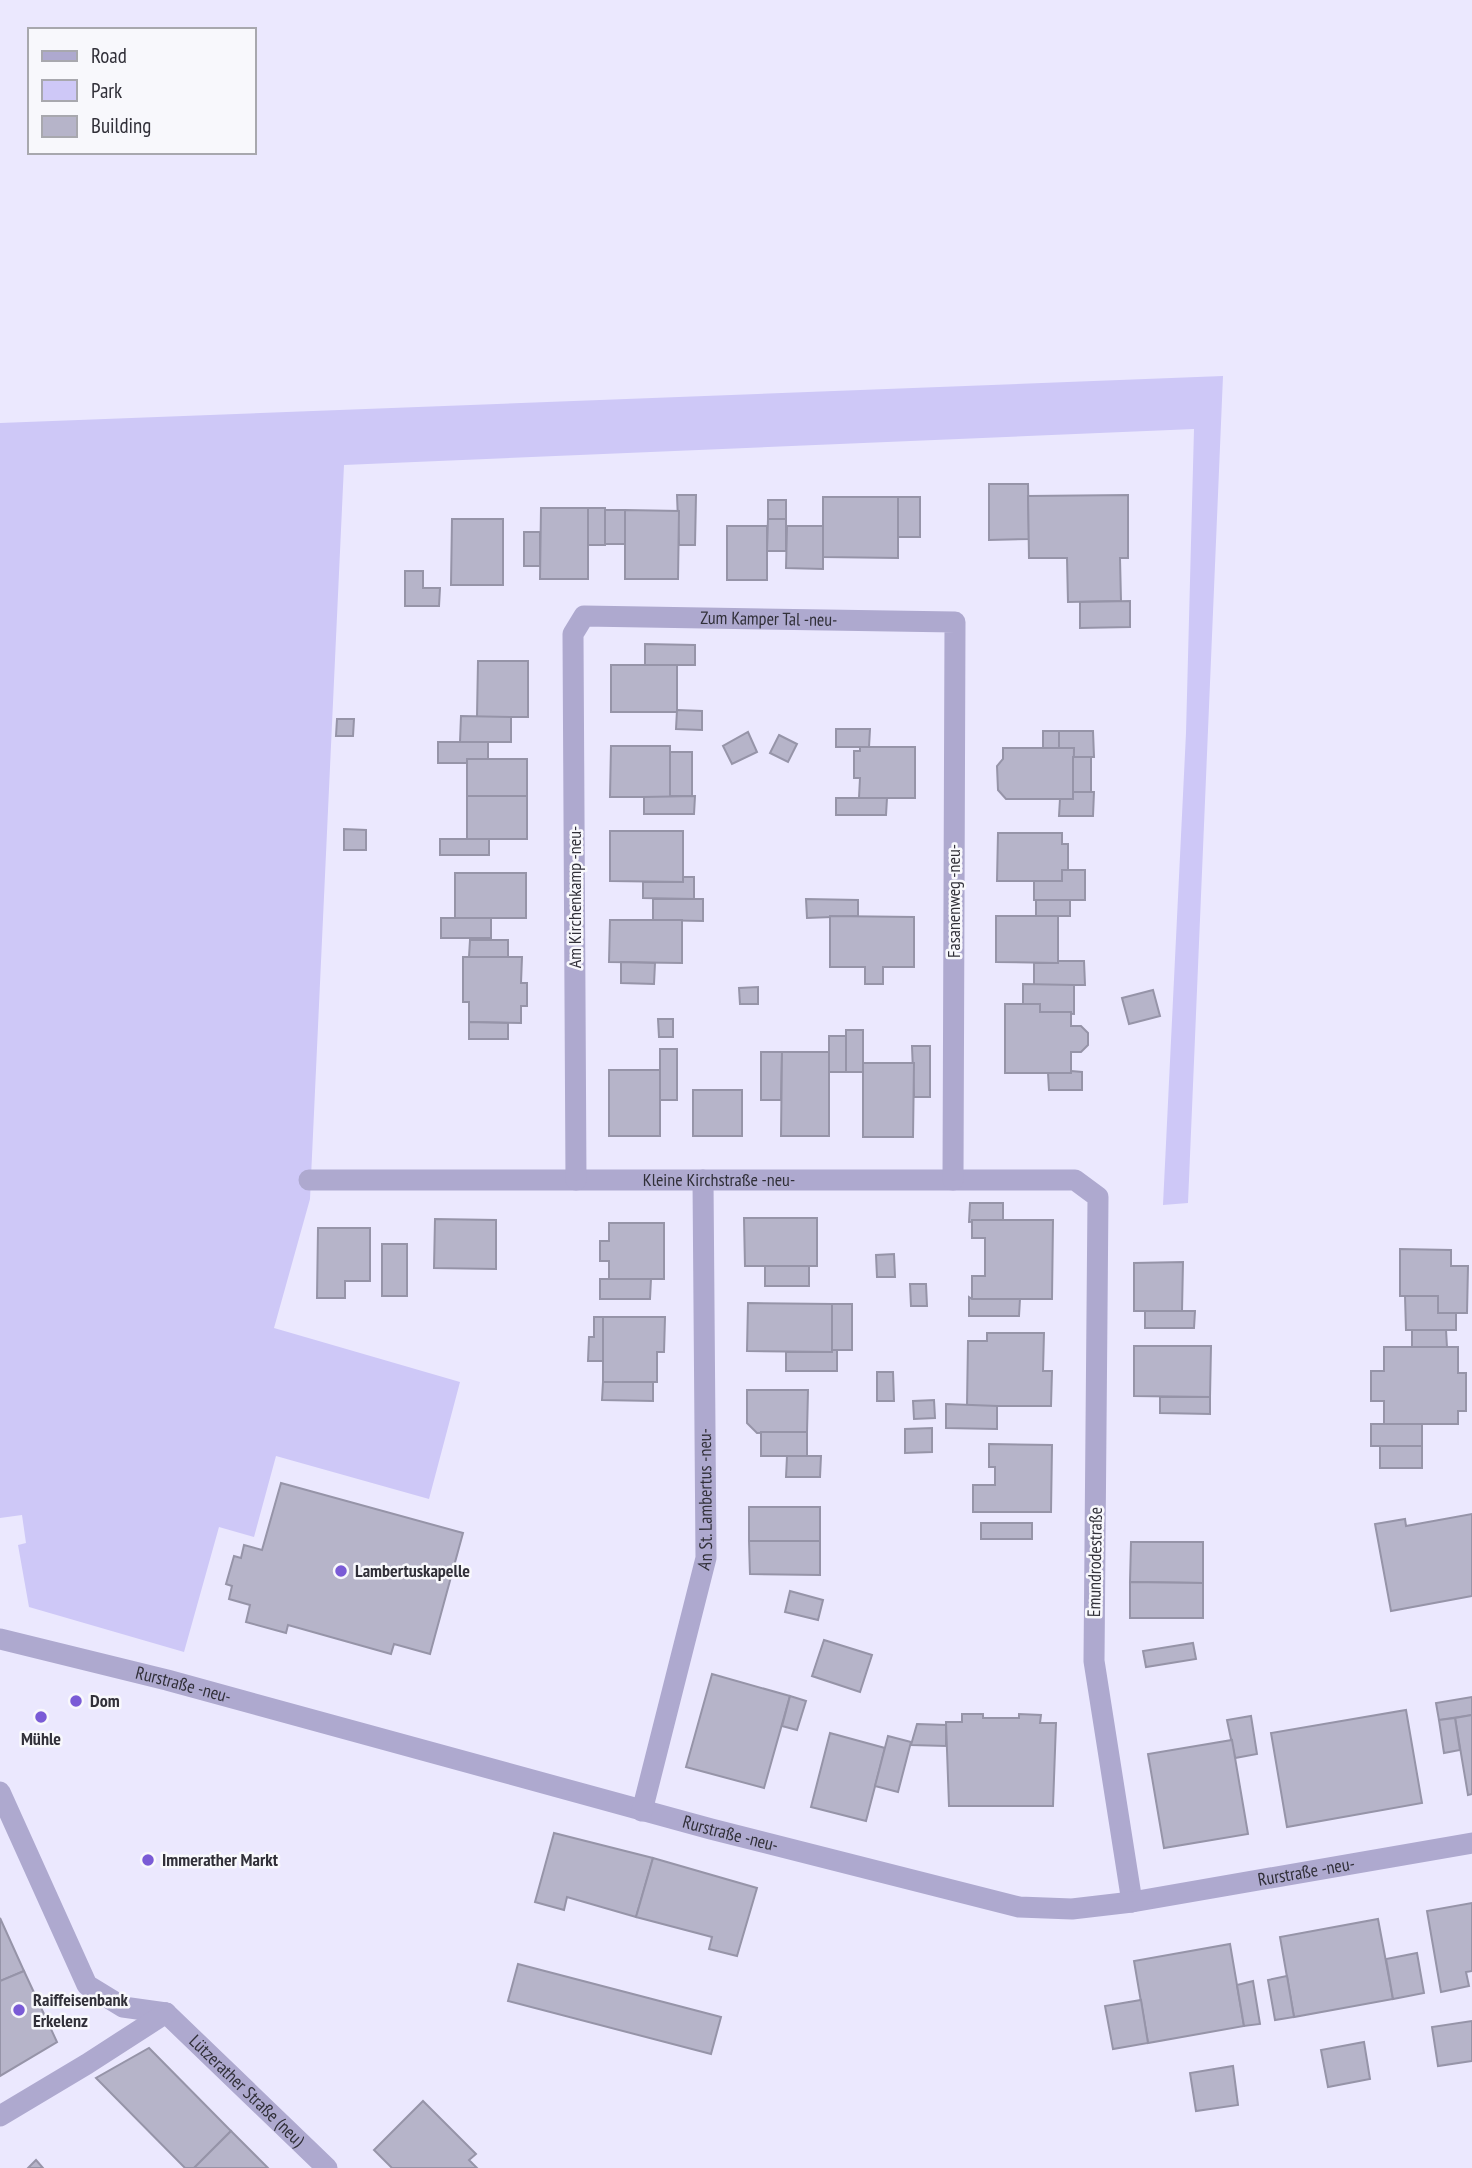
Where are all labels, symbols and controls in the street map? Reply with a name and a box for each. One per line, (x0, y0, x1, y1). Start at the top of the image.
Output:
legend (28, 28, 256, 154)
text: Road (91, 42, 127, 69)
text: Park (91, 77, 122, 104)
text: Building (91, 112, 151, 139)
street label: Zum Kamper Tal -neu- (700, 606, 838, 631)
street label: Am Kirchenkamp -neu- (563, 826, 586, 968)
street label: Fasanenweg -neu- (942, 844, 965, 958)
street label: Kleine Kirchstraße -neu- (643, 1168, 795, 1191)
street label: An St. Lambertus -neu- (691, 1428, 717, 1572)
street label: Emundrodestraße (1082, 1507, 1107, 1617)
place label: Lambertuskapelle (355, 1559, 470, 1582)
marker: Lambertuskapelle (333, 1563, 349, 1579)
street label: Rurstraße -neu- (133, 1661, 234, 1708)
place label: Dom (90, 1689, 120, 1712)
marker: Dom (68, 1693, 84, 1709)
marker: Mühle (33, 1709, 49, 1725)
place label: Mühle (21, 1727, 61, 1750)
street label: Rurstraße -neu- (680, 1810, 781, 1857)
place label: Immerather Markt (162, 1848, 279, 1871)
marker: Immerather Markt (140, 1852, 156, 1868)
street label: Rurstraße -neu- (1256, 1852, 1356, 1891)
place label: Raiffeisenbank Erkelenz (33, 1988, 128, 2032)
marker: Raiffeisenbank Erkelenz (11, 2002, 27, 2018)
street label: Lützerather Straße (neu) (184, 2029, 310, 2152)

